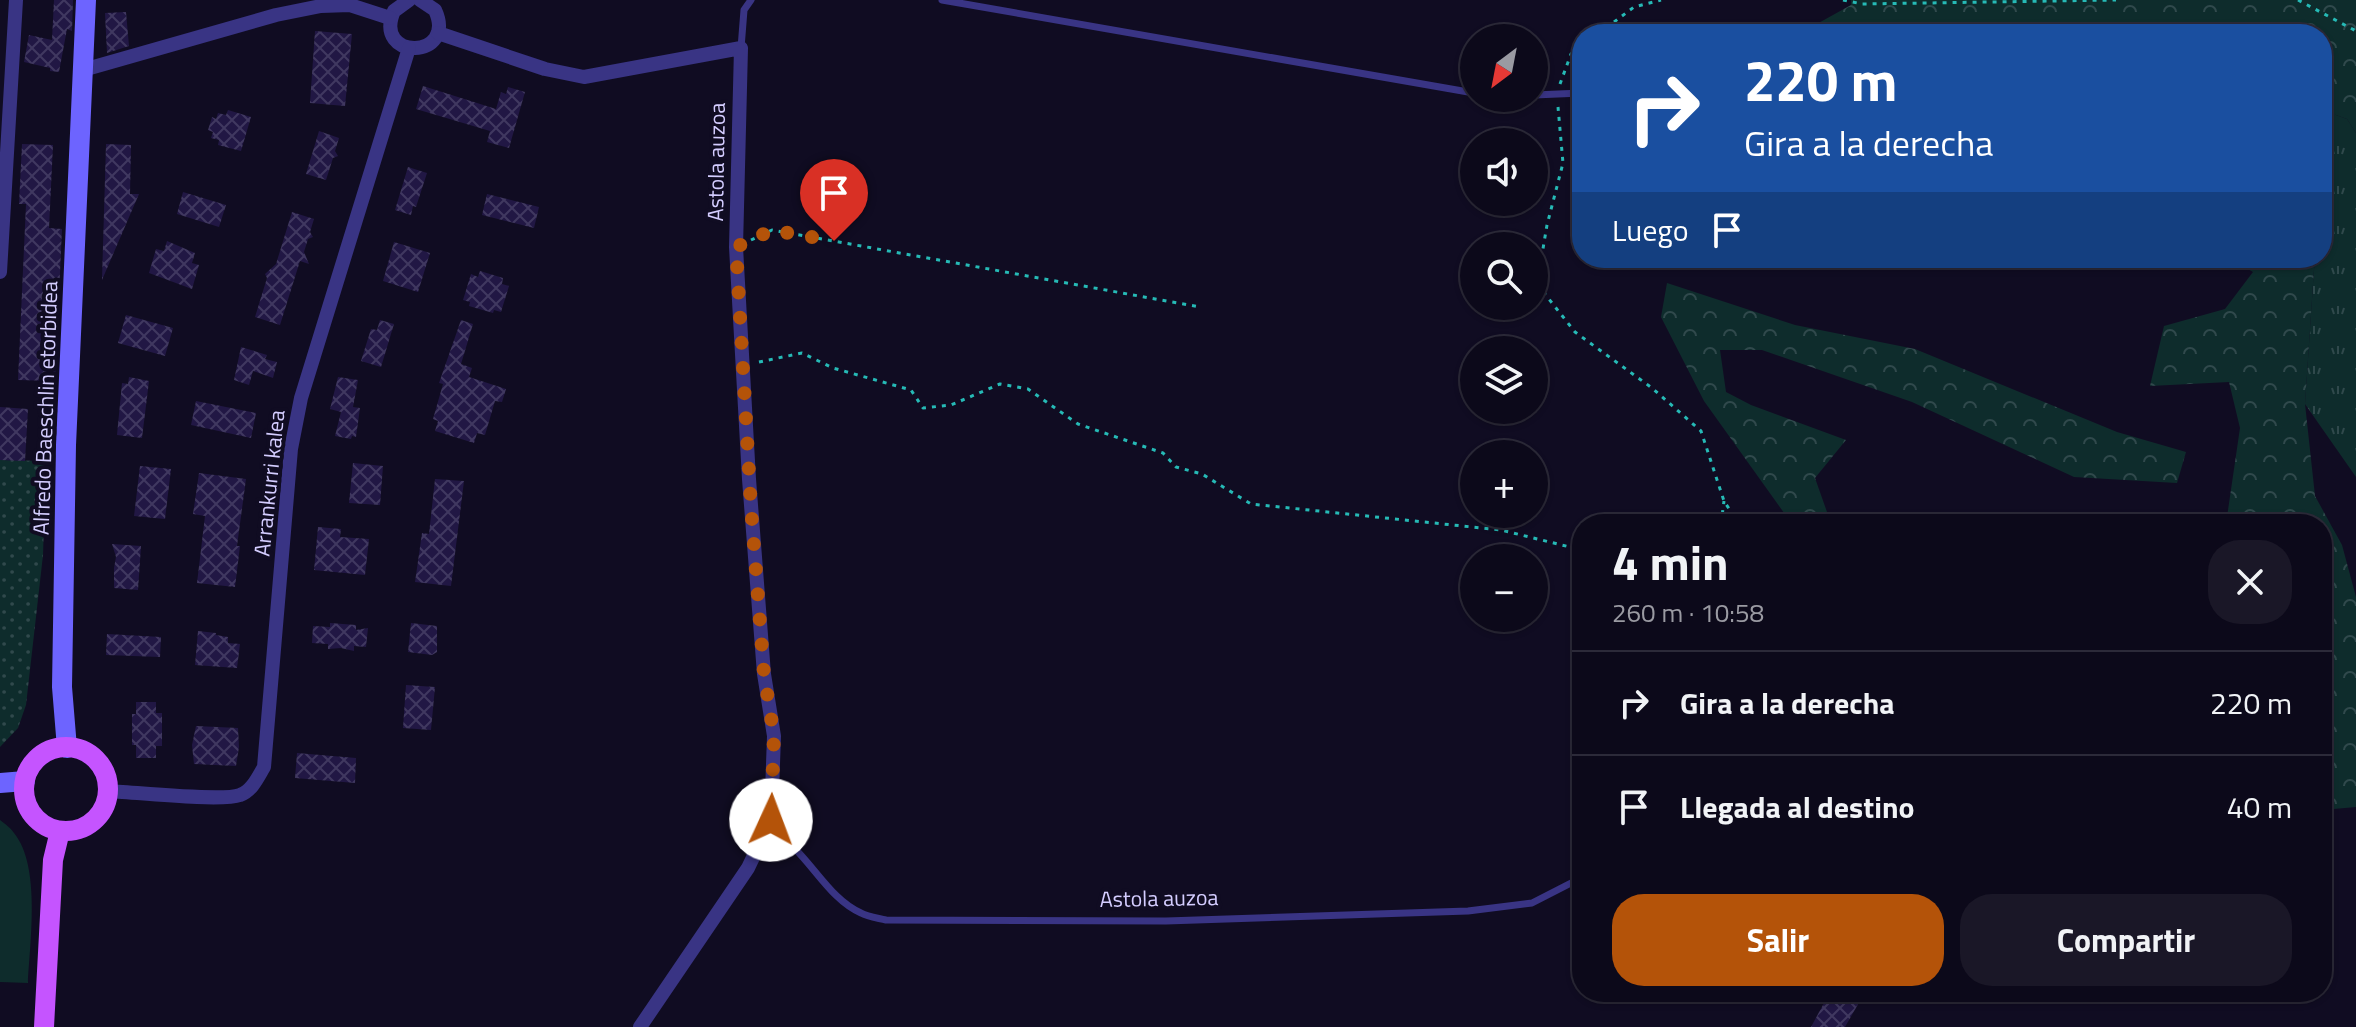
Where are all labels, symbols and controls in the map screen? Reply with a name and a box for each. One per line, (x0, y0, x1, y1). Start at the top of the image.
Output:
north arrow (1460, 24, 1548, 112)
map controls (1460, 24, 1548, 632)
text: 220 m (1744, 38, 1897, 123)
icon: right (1612, 56, 1716, 160)
street label: Astola auzoa (698, 102, 734, 222)
text: Gira a la derecha (1744, 115, 1993, 170)
button: sound (1460, 128, 1548, 216)
pin (800, 159, 868, 241)
icon: arrive (812, 171, 856, 215)
text: Luego (1612, 207, 1689, 253)
icon: arrive (1705, 208, 1749, 252)
button: search (1460, 232, 1548, 320)
street label: Alfredo Baeschlin etorbidea (24, 280, 66, 536)
button: layers (1460, 336, 1548, 424)
street label: Arrankurri kalea (244, 408, 294, 558)
button: + (1460, 440, 1548, 528)
text: 4 min (1612, 526, 1729, 599)
button: close (2208, 540, 2292, 624)
button: − (1460, 544, 1548, 632)
text: 260 m · 10:58 (1612, 593, 1764, 632)
text: Gira a la derecha (1680, 680, 1895, 726)
text: 220 m (2210, 680, 2292, 726)
icon: right (1612, 681, 1656, 725)
position arrow (729, 778, 813, 862)
text: Llegada al destino (1680, 784, 1914, 830)
text: 40 m (2227, 784, 2292, 830)
icon: arrive (1612, 785, 1656, 829)
street label: Astola auzoa (1099, 880, 1219, 916)
button: Salir (1612, 894, 1944, 986)
button: Compartir (1960, 894, 2292, 986)

